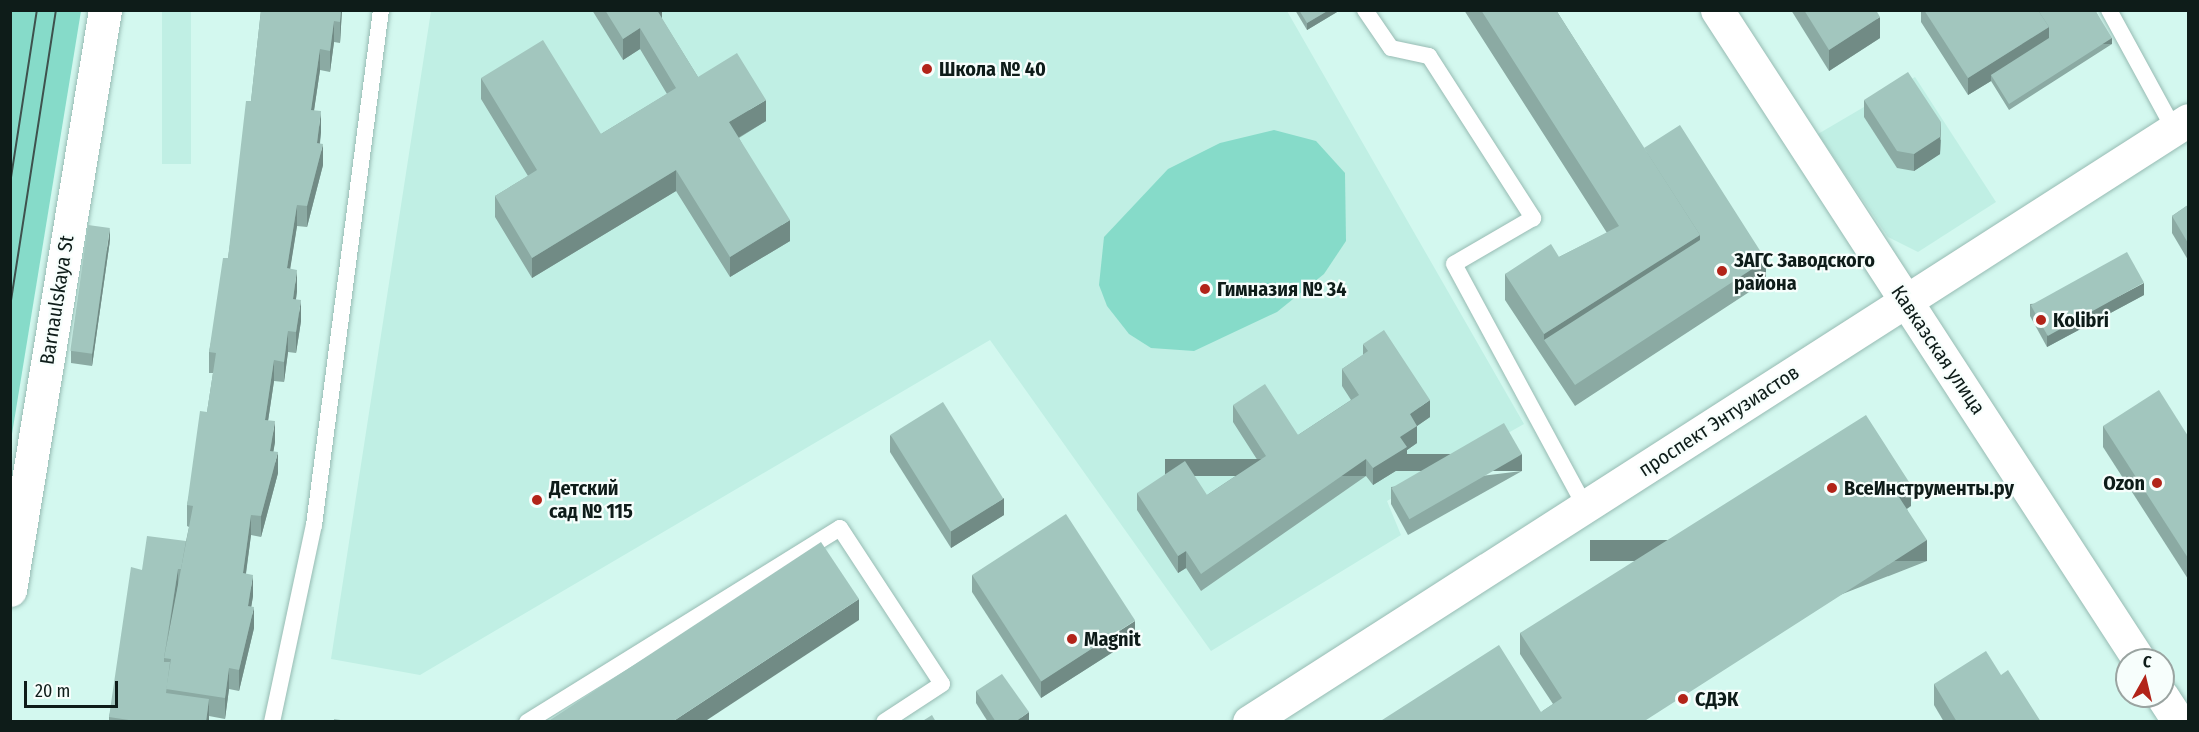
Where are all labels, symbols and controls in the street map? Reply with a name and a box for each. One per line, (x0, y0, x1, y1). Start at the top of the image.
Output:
place label: Школа № 40 (939, 57, 1046, 81)
marker: Школа № 40 (920, 62, 934, 76)
street label: Barnaulskaya St (35, 234, 79, 366)
place label: ЗАГС Заводского района (1734, 248, 1875, 295)
marker: ЗАГС Заводского района (1715, 264, 1729, 278)
place label: Гимназия № 34 (1217, 277, 1347, 301)
street label: Кавказская улица (1886, 281, 1990, 419)
marker: Гимназия № 34 (1198, 282, 1212, 296)
place label: Kolibri (2053, 308, 2109, 332)
marker: Kolibri (2034, 313, 2048, 327)
street label: проспект Энтузиастов (1634, 360, 1804, 482)
place label: Ozon (2103, 471, 2145, 495)
place label: Детский сад № 115 (549, 476, 633, 523)
place label: ВсеИнструменты.ру (1844, 476, 2014, 500)
marker: Ozon (2150, 476, 2164, 490)
marker: ВсеИнструменты.ру (1825, 481, 1839, 495)
marker: Детский сад № 115 (530, 493, 544, 507)
place label: Magnit (1084, 627, 1141, 651)
marker: Magnit (1065, 632, 1079, 646)
north arrow (2115, 648, 2175, 708)
text: С (2142, 652, 2153, 672)
scale bar (27, 669, 122, 707)
text: 20 m (35, 680, 70, 702)
place label: СДЭК (1695, 687, 1738, 711)
marker: СДЭК (1676, 692, 1690, 706)

